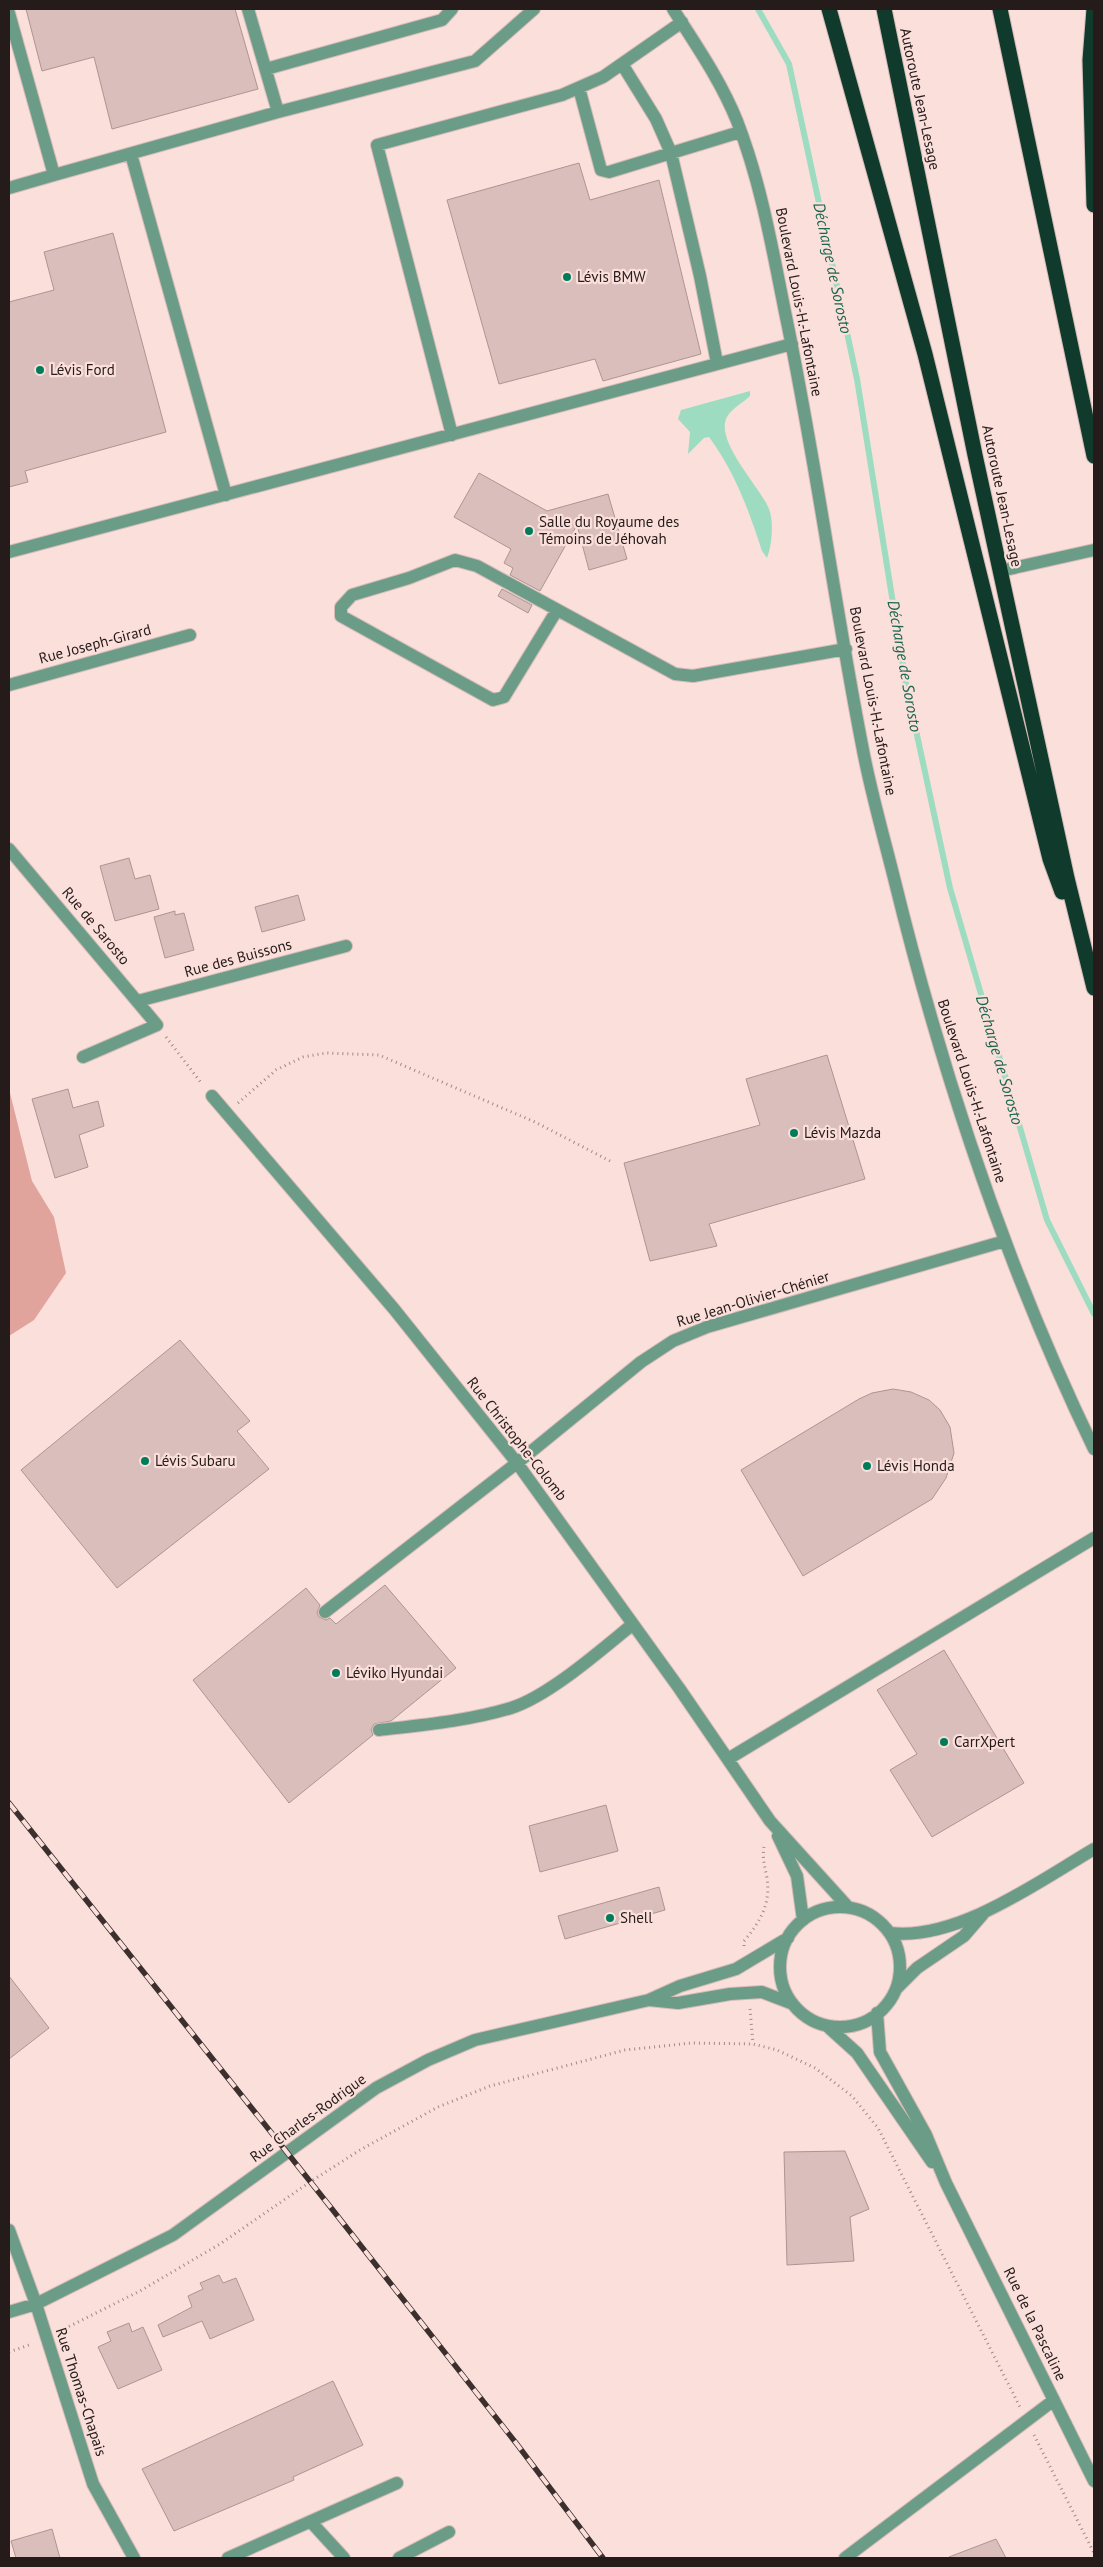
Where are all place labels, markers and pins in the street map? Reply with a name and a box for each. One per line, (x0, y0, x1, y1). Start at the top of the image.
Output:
place label: Lévis BMW (577, 267, 646, 286)
marker: Lévis BMW (561, 271, 573, 283)
place label: Lévis Ford (50, 360, 115, 379)
marker: Lévis Ford (34, 364, 46, 376)
place label: Salle du Royaume des Témoins de Jéhovah (539, 512, 679, 548)
marker: Salle du Royaume des Témoins de Jéhovah (523, 525, 535, 537)
place label: Lévis Mazda (804, 1123, 881, 1142)
marker: Lévis Mazda (788, 1127, 800, 1139)
place label: Lévis Subaru (155, 1451, 236, 1470)
marker: Lévis Subaru (139, 1455, 151, 1467)
place label: Lévis Honda (877, 1456, 955, 1475)
marker: Lévis Honda (861, 1460, 873, 1472)
place label: Léviko Hyundai (346, 1663, 443, 1682)
marker: Léviko Hyundai (330, 1667, 342, 1679)
place label: CarrXpert (954, 1732, 1015, 1751)
marker: CarrXpert (938, 1736, 950, 1748)
place label: Shell (620, 1908, 653, 1927)
marker: Shell (604, 1912, 616, 1924)

